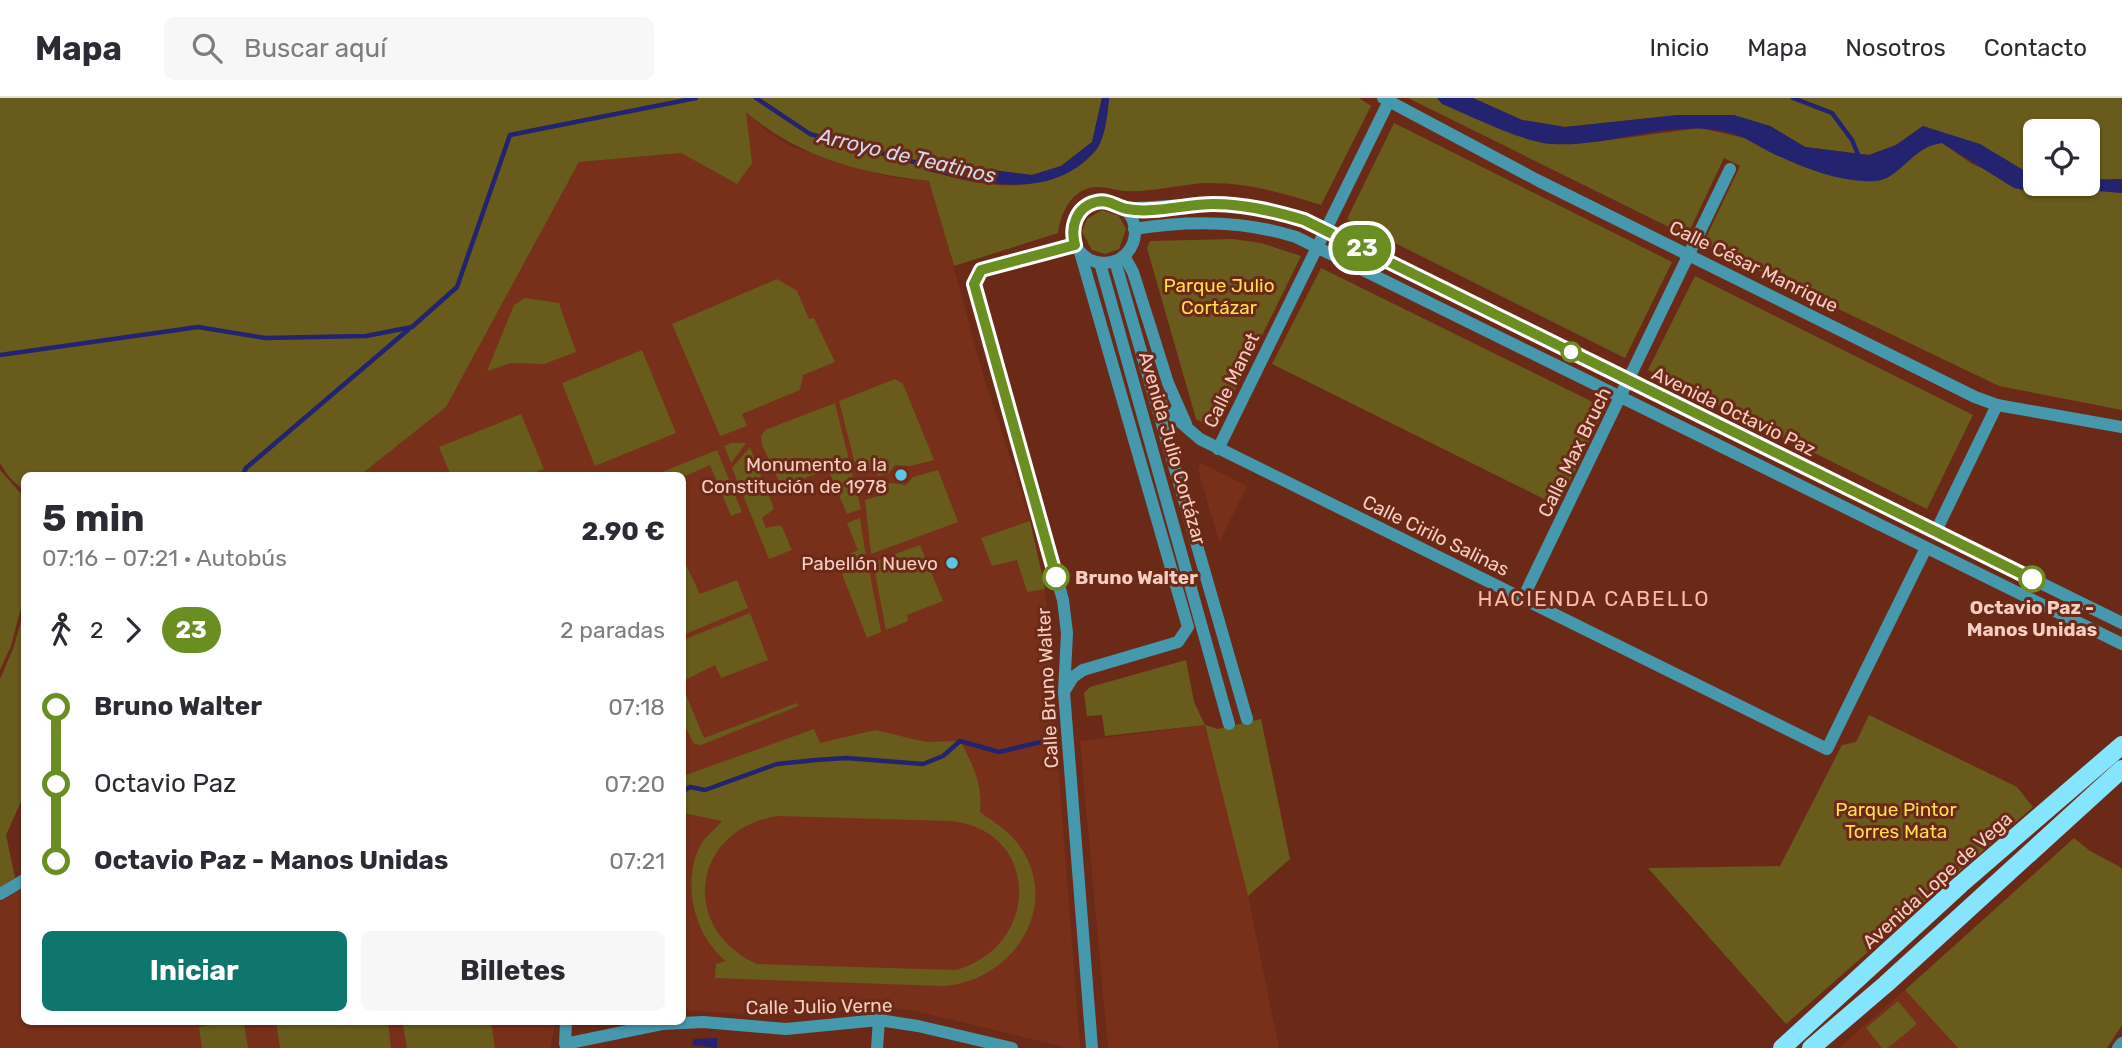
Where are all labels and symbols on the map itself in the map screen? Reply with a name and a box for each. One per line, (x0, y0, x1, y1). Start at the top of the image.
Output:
water label: Arroyo de Teatinos (815, 123, 999, 188)
street label: Calle César Manrique (1666, 216, 1842, 317)
line badge: 23 (1330, 225, 1394, 271)
park label: Parque Julio Cortázar (1163, 274, 1275, 319)
street label: Calle Manet (1199, 328, 1265, 431)
unlabelled marker (1561, 342, 1581, 362)
street label: Avenida Julio Cortázar (1134, 349, 1211, 548)
street label: Avenida Octavio Paz (1648, 362, 1819, 461)
street label: Calle Max Bruch (1533, 384, 1616, 521)
place label: Monumento a la Constitución de 1978 (701, 453, 887, 498)
marker: Monumento a la Constitución de 1978 (893, 467, 909, 483)
street label: Calle Cirilo Salinas (1359, 490, 1513, 581)
place label: Pabellón Nuevo (801, 552, 938, 575)
marker: Pabellón Nuevo (944, 555, 960, 571)
marker: Bruno Walter (1043, 564, 1069, 590)
place label: Bruno Walter (1075, 566, 1198, 589)
marker: Octavio Paz - Manos Unidas (2019, 566, 2045, 592)
district label: HACIENDA CABELLO (1477, 586, 1711, 611)
place label: Octavio Paz - Manos Unidas (1967, 596, 2097, 641)
street label: Calle Bruno Walter (1032, 606, 1063, 769)
park label: Parque Pintor Torres Mata (1835, 798, 1957, 843)
street label: Avenida Lope de Vega (1858, 807, 2017, 954)
street label: Calle Julio Verne (745, 994, 893, 1019)

